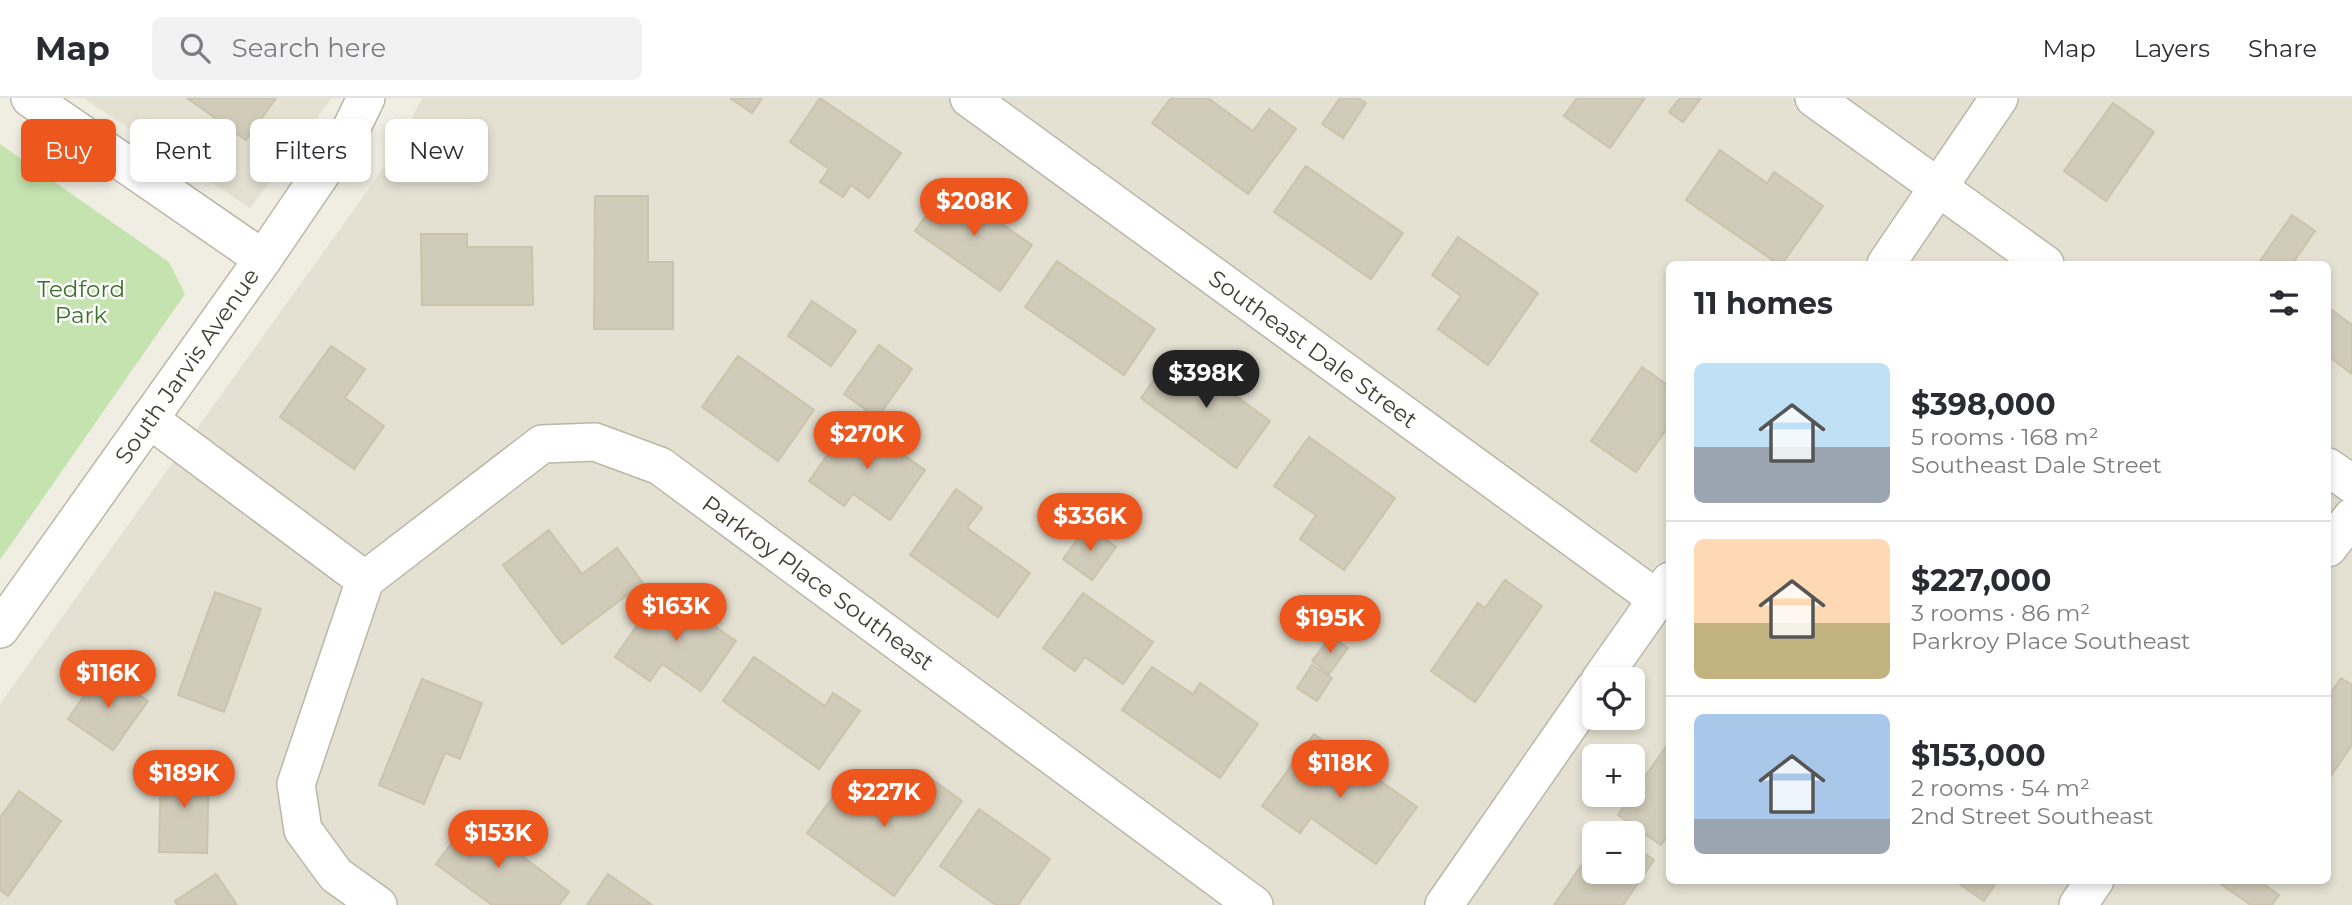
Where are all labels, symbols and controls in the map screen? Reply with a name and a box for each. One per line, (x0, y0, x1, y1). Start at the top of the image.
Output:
search box (152, 17, 642, 80)
text: Map (35, 28, 110, 68)
icon: search (176, 29, 214, 67)
text: Search here (232, 32, 386, 64)
text: Map (2042, 34, 2096, 63)
text: Layers (2134, 34, 2210, 63)
text: Share (2248, 34, 2317, 63)
chip: Buy (21, 119, 116, 182)
chip: Rent (130, 119, 236, 182)
chip: Filters (250, 119, 371, 182)
chip: New (385, 119, 488, 182)
pin: $208K (925, 178, 1023, 238)
text: $208K (936, 187, 1012, 215)
street label: South Jarvis Avenue (109, 263, 265, 469)
street label: Southeast Dale Street (1203, 264, 1423, 434)
park label: Tedford Park (37, 275, 125, 329)
icon: filters (2265, 284, 2303, 322)
text: 11 homes (1694, 285, 1833, 322)
pin: $398K (1157, 350, 1255, 410)
text: $398K (1168, 359, 1244, 387)
text: $398,000 (1911, 386, 2056, 423)
icon: home (1750, 391, 1834, 475)
pin: $270K (818, 412, 916, 471)
text: $270K (830, 420, 904, 448)
text: 5 rooms · 168 m² (1911, 423, 2099, 451)
text: Southeast Dale Street (1911, 451, 2162, 479)
street label: Parkroy Place Southeast (697, 490, 939, 676)
pin: $336K (1041, 494, 1139, 553)
text: $336K (1053, 502, 1127, 530)
text: $227,000 (1911, 562, 2051, 599)
icon: home (1750, 567, 1834, 651)
pin: $163K (627, 584, 725, 643)
text: $163K (642, 592, 710, 620)
pin: $195K (1281, 596, 1379, 655)
text: 3 rooms · 86 m² (1911, 599, 2090, 627)
text: $195K (1296, 604, 1364, 632)
text: Parkroy Place Southeast (1911, 627, 2190, 655)
pin: $116K (59, 650, 157, 710)
text: $116K (76, 659, 140, 687)
map controls (1582, 667, 1645, 884)
button: locate (1582, 667, 1645, 730)
text: $153,000 (1911, 737, 2046, 774)
pin: $118K (1291, 740, 1389, 800)
icon: home (1750, 742, 1834, 826)
button: + (1582, 744, 1645, 807)
text: $118K (1308, 749, 1372, 777)
pin: $189K (135, 750, 233, 810)
text: $189K (149, 759, 219, 787)
pin: $227K (835, 770, 933, 829)
text: 2 rooms · 54 m² (1911, 774, 2090, 802)
text: $227K (847, 778, 921, 806)
text: 2nd Street Southeast (1911, 802, 2153, 830)
pin: $153K (449, 810, 547, 870)
text: $153K (464, 819, 532, 847)
button: − (1582, 821, 1645, 884)

